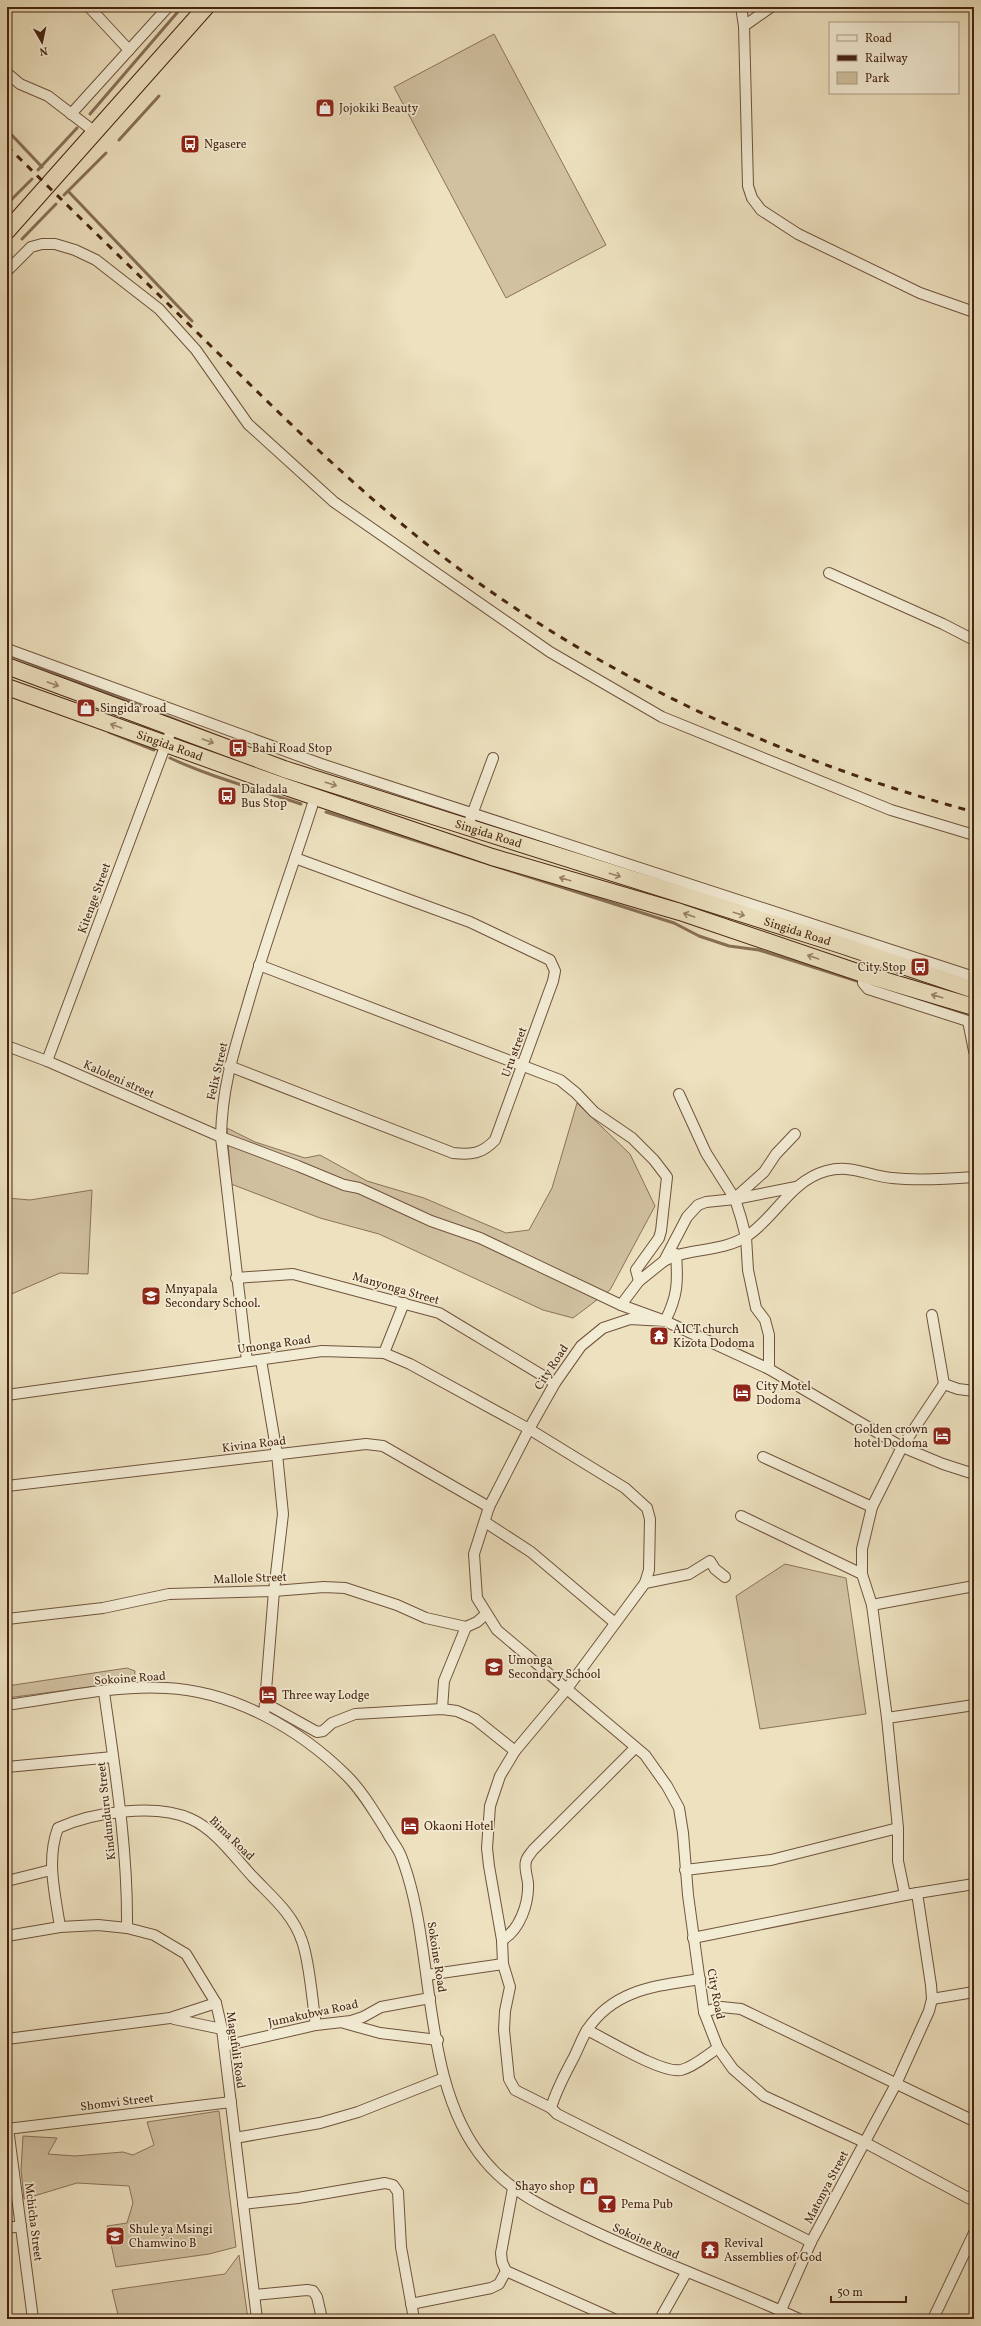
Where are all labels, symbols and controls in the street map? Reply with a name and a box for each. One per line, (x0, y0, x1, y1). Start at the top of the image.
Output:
north arrow (22, 22, 62, 62)
legend (829, 22, 959, 94)
text: Road (865, 31, 892, 47)
text: N (38, 42, 48, 58)
text: Railway (865, 51, 908, 67)
text: Park (865, 71, 890, 87)
shop icon: Jojokiki Beauty (314, 97, 336, 119)
place label: Jojokiki Beauty (339, 101, 419, 117)
bus stop icon: Ngasere (179, 133, 201, 155)
place label: Ngasere (204, 137, 247, 153)
one-way arrow (47, 680, 59, 688)
shop icon: Singida road (75, 697, 97, 719)
place label: Singida road (100, 701, 167, 717)
one-way arrow (109, 722, 122, 729)
street label: Singida Road (134, 727, 205, 766)
bus stop icon: Bahi Road Stop (227, 737, 249, 759)
one-way arrow (202, 738, 214, 746)
place label: Bahi Road Stop (252, 741, 332, 757)
one-way arrow (324, 781, 337, 788)
place label: Daladala Bus Stop (241, 782, 288, 812)
bus stop icon: Daladala Bus Stop (216, 785, 238, 807)
street label: Singida Road (453, 816, 524, 853)
street label: Kitenge Street (75, 861, 115, 936)
one-way arrow (608, 872, 621, 879)
one-way arrow (558, 875, 571, 882)
one-way arrow (684, 911, 696, 919)
one-way arrow (732, 911, 745, 918)
street label: Singida Road (762, 914, 833, 950)
one-way arrow (806, 953, 819, 960)
bus stop icon: City Stop (909, 956, 931, 978)
place label: City Stop (858, 960, 906, 976)
one-way arrow (930, 992, 943, 999)
street label: Uru street (498, 1025, 531, 1080)
street label: Felix Street (204, 1041, 232, 1102)
street label: Kaloleni street (80, 1057, 157, 1103)
street label: Manyonga Street (350, 1269, 441, 1309)
place label: Mnyapala Secondary School. (165, 1282, 261, 1312)
school or university icon: Mnyapala Secondary School. (140, 1285, 162, 1307)
place label: AICT church Kizota Dodoma (673, 1322, 755, 1352)
temple icon: AICT church Kizota Dodoma (648, 1325, 670, 1347)
street label: Umonga Road (236, 1332, 312, 1358)
street label: City Road (531, 1341, 573, 1393)
place label: City Motel Dodoma (756, 1379, 811, 1409)
hotel icon: City Motel Dodoma (731, 1382, 753, 1404)
place label: Golden crown hotel Dodoma (854, 1422, 928, 1452)
hotel icon: Golden crown hotel Dodoma (931, 1425, 953, 1447)
street label: Kivina Road (221, 1433, 287, 1457)
street label: Mallole Street (213, 1570, 287, 1588)
place label: Umonga Secondary School (508, 1653, 601, 1683)
school or university icon: Umonga Secondary School (483, 1656, 505, 1678)
street label: Sokoine Road (94, 1669, 167, 1689)
hotel icon: Three way Lodge (257, 1684, 279, 1706)
place label: Three way Lodge (282, 1688, 370, 1704)
street label: Kindunduru Street (94, 1761, 120, 1861)
street label: Bima Road (205, 1813, 258, 1864)
hotel icon: Okaoni Hotel (399, 1815, 421, 1837)
place label: Okaoni Hotel (424, 1819, 494, 1835)
street label: Sokoine Road (423, 1921, 450, 1994)
street label: City Road (702, 1967, 728, 2021)
street label: Jumakubwa Road (267, 1997, 360, 2031)
street label: Magufuli Road (222, 2011, 248, 2090)
street label: Shomvi Street (79, 2091, 155, 2115)
street label: Matonya Street (801, 2148, 853, 2227)
shop icon: Shayo shop (578, 2175, 600, 2197)
place label: Shayo shop (515, 2179, 575, 2195)
street label: Mchicha Street (20, 2182, 46, 2262)
bar icon: Pema Pub (596, 2193, 618, 2215)
place label: Pema Pub (621, 2197, 673, 2213)
street label: Sokoine Road (610, 2220, 682, 2264)
place label: Shule ya Msingi Chamwino B (129, 2222, 213, 2252)
school or university icon: Shule ya Msingi Chamwino B (104, 2225, 126, 2247)
place label: Revival Assemblies of God (724, 2236, 822, 2266)
temple icon: Revival Assemblies of God (699, 2239, 721, 2261)
scale bar (831, 2278, 906, 2304)
text: 50 m (837, 2285, 863, 2301)

